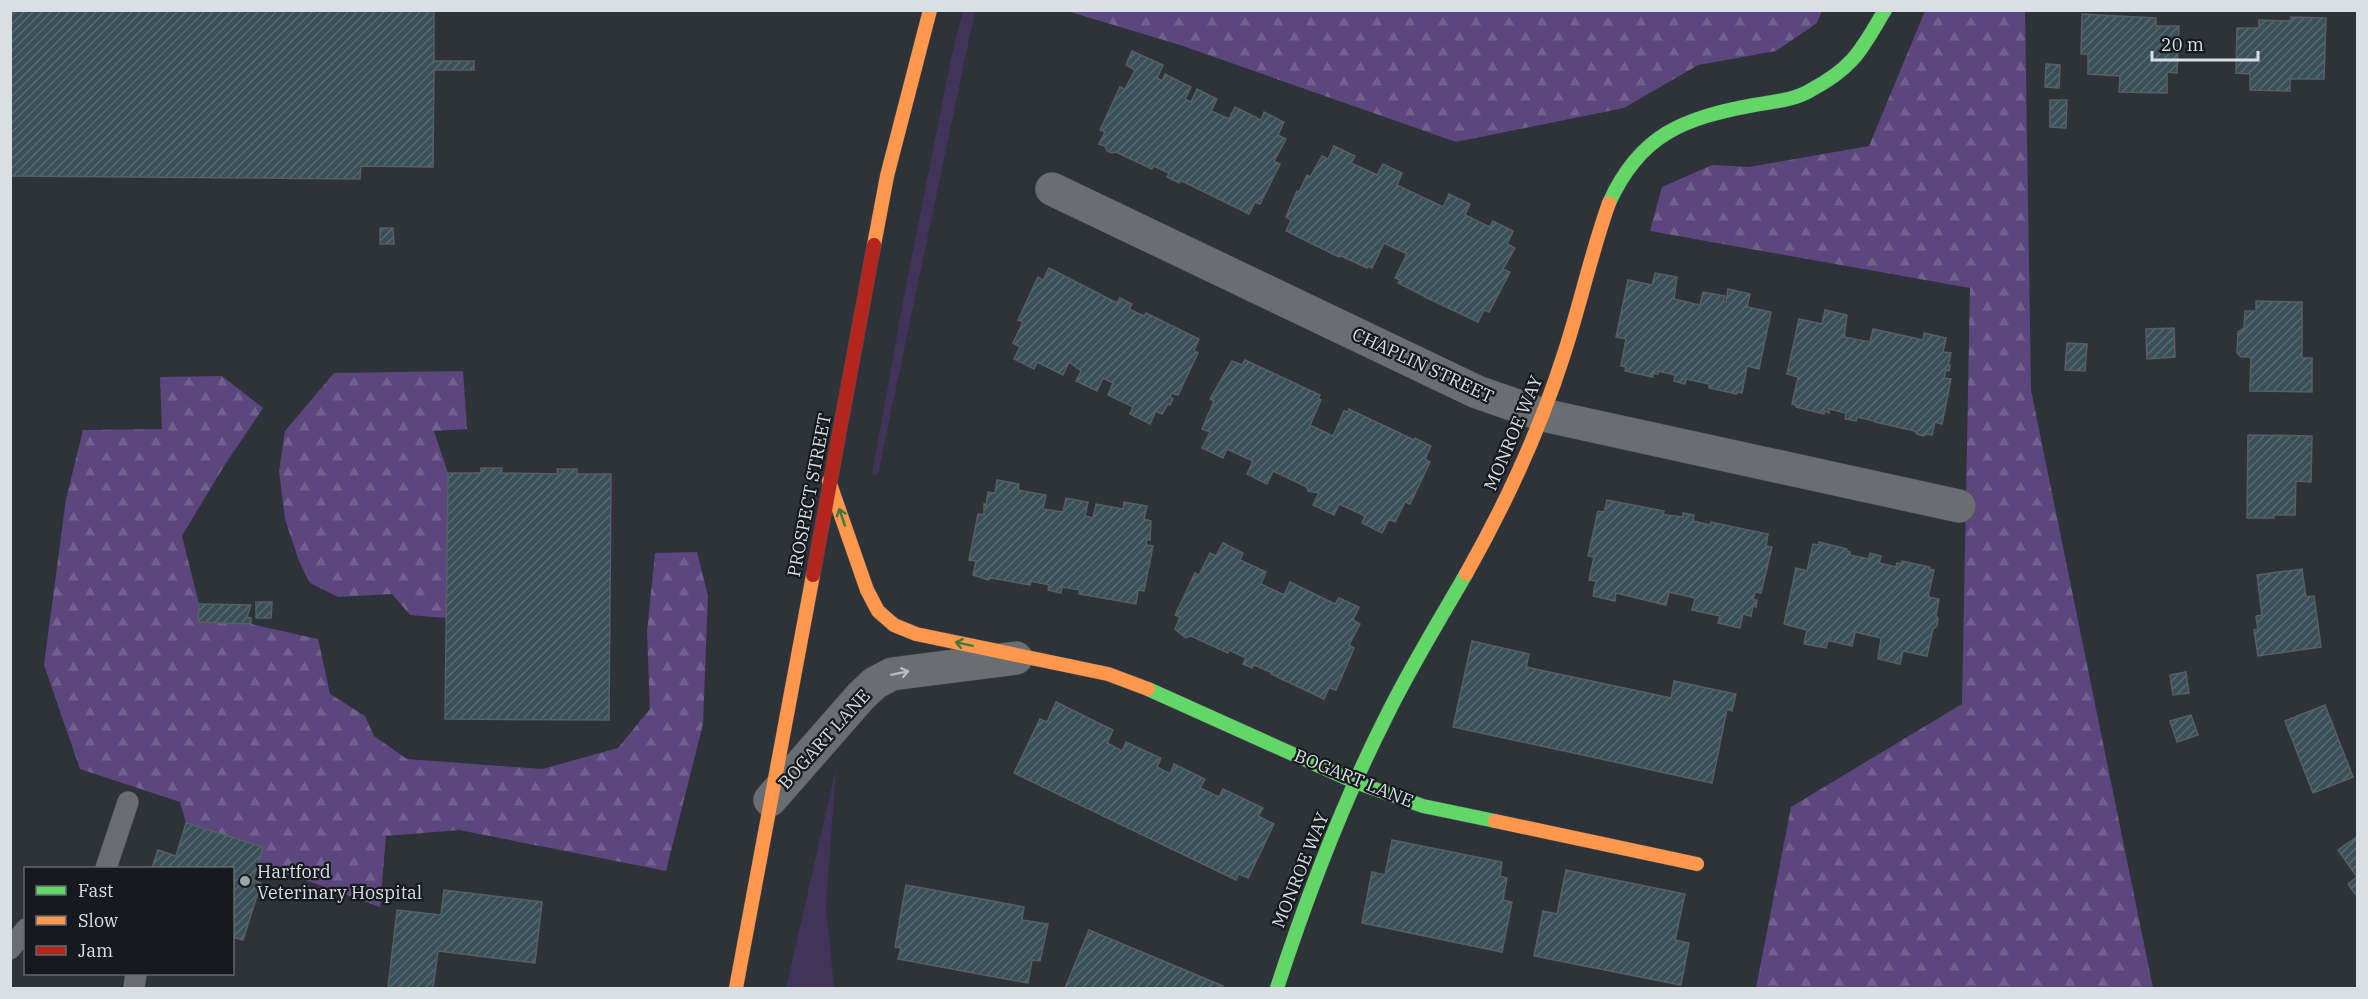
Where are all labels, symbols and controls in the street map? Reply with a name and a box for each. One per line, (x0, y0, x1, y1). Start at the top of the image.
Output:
scale bar (2152, 24, 2258, 62)
text: 20 m (2161, 33, 2204, 56)
street label: CHAPLIN STREET (1349, 322, 1498, 408)
street label: MONROE WAY (1478, 372, 1548, 494)
street label: PROSPECT STREET (782, 411, 836, 579)
one-way arrow (836, 508, 847, 527)
one-way arrow (955, 638, 974, 650)
one-way arrow (890, 667, 909, 678)
street label: BOGART LANE (773, 684, 875, 794)
street label: BOGART LANE (1291, 744, 1417, 812)
street label: MONROE WAY (1266, 808, 1334, 931)
place label: Hartford Veterinary Hospital (257, 860, 422, 904)
legend (24, 867, 234, 975)
marker: Hartford Veterinary Hospital (238, 874, 252, 888)
text: Fast (78, 879, 113, 902)
text: Slow (78, 909, 118, 932)
text: Jam (78, 939, 113, 962)

